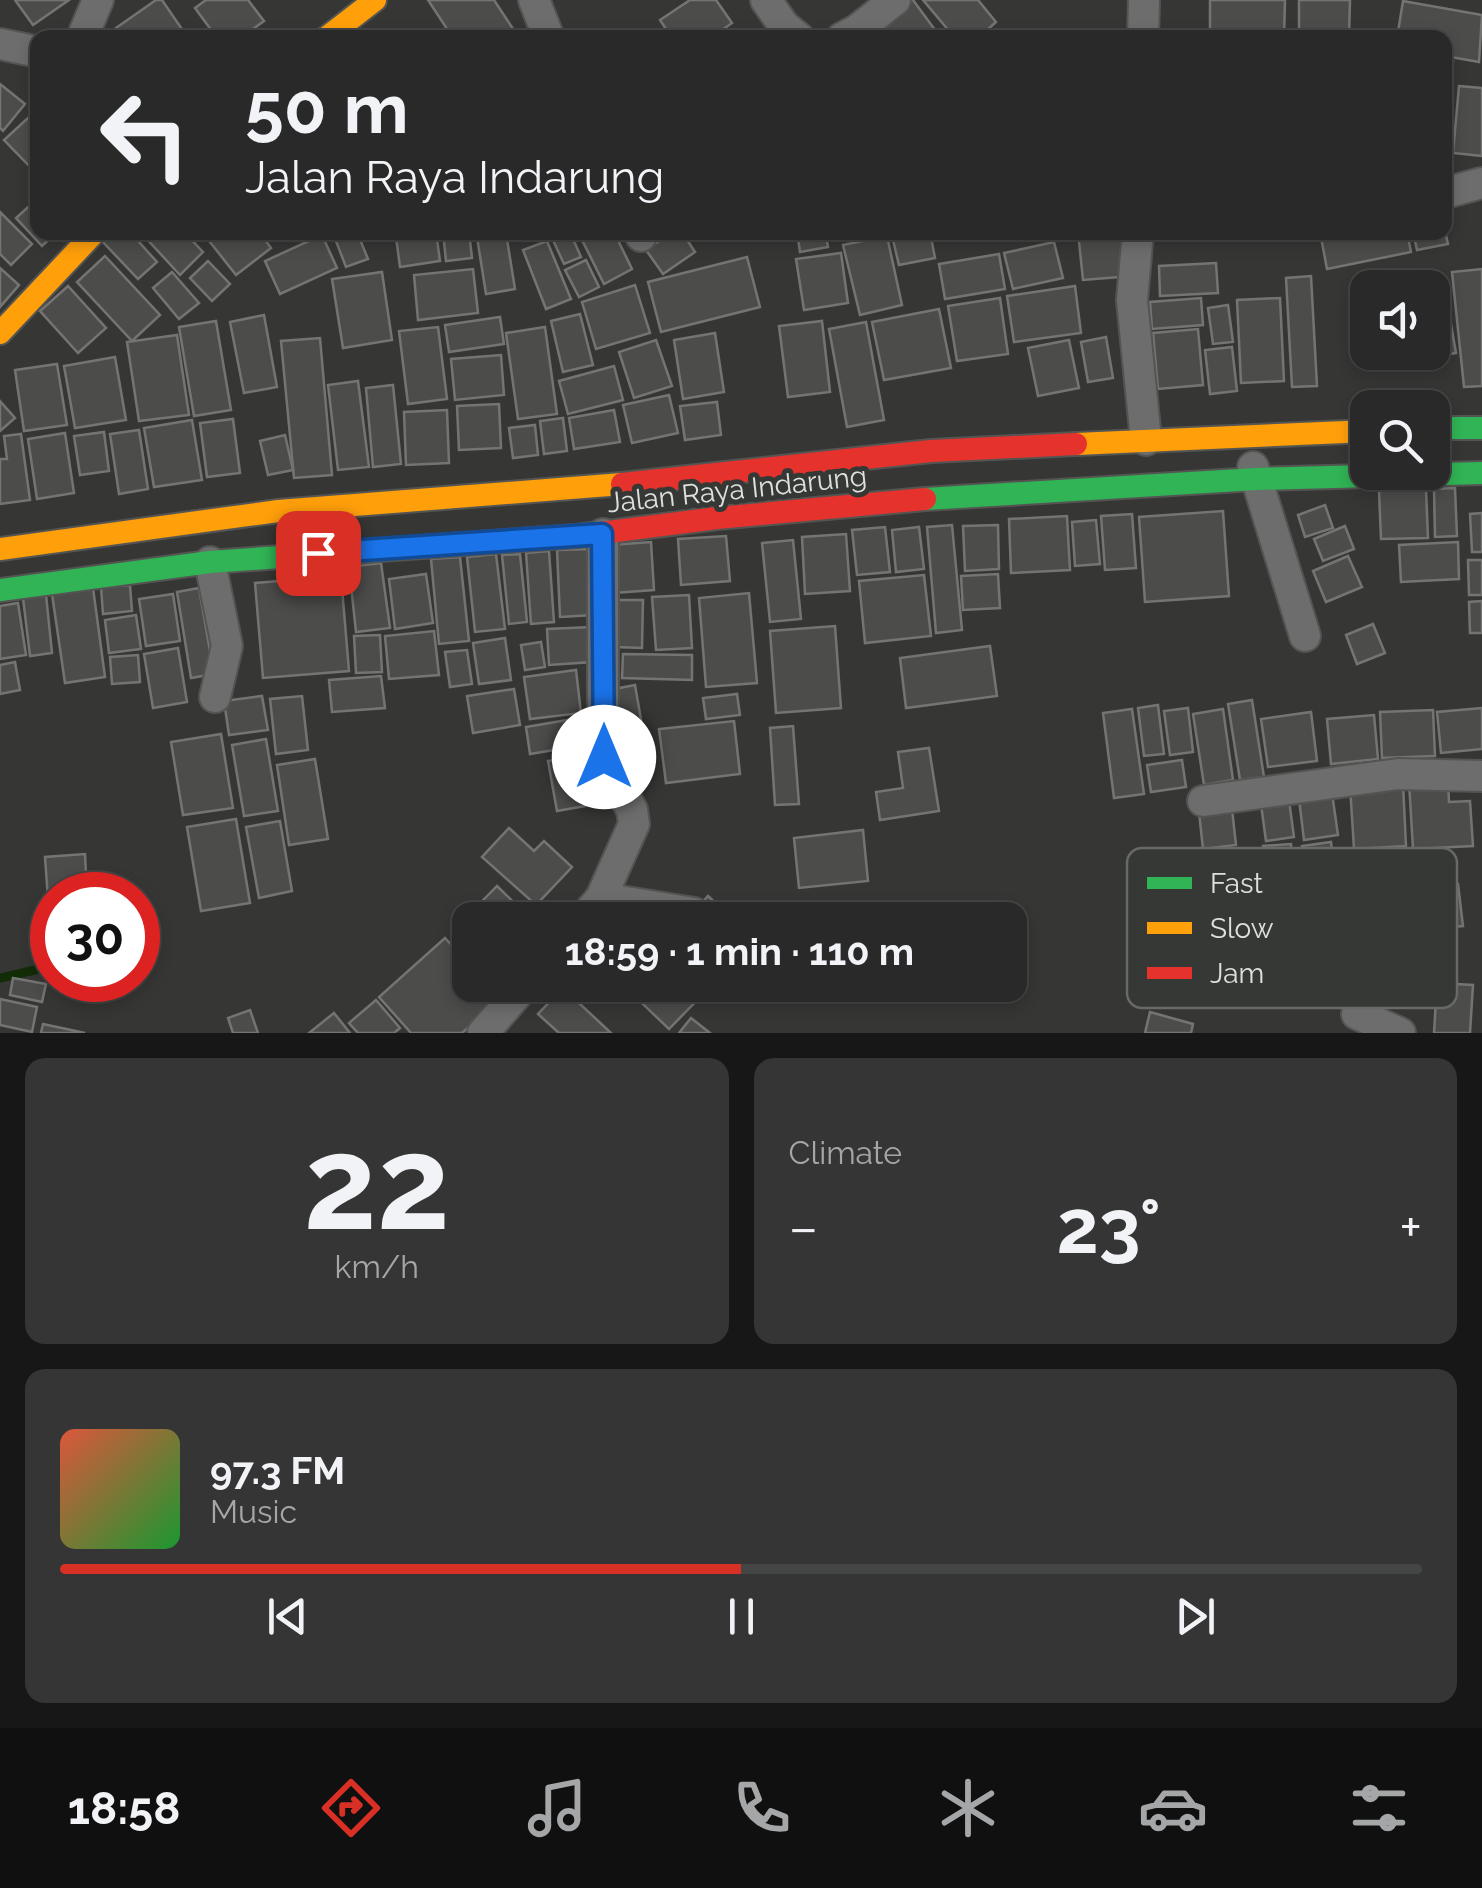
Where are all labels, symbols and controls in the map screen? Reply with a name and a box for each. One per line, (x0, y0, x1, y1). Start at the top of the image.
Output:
text: 50 m (245, 67, 409, 149)
icon: left (80, 70, 210, 200)
text: Jalan Raya Indarung (245, 151, 664, 204)
map controls (1350, 270, 1450, 490)
button: sound (1350, 270, 1450, 370)
button: search (1350, 390, 1450, 490)
street label: Jalan Raya Indarung (606, 459, 869, 520)
pin (276, 511, 361, 596)
icon: arrive (291, 526, 346, 581)
position arrow (552, 705, 656, 809)
legend (1127, 848, 1457, 1008)
text: Fast (1210, 867, 1263, 900)
speed limit sign: 30 (30, 872, 160, 1002)
text: Slow (1210, 912, 1274, 945)
text: 18:59 · 1 min · 110 m (565, 929, 914, 974)
text: Jam (1210, 957, 1264, 990)
text: 22 (303, 1107, 450, 1259)
text: Climate (789, 1134, 902, 1171)
text: 23° (1057, 1182, 1161, 1271)
text: − (789, 1195, 818, 1260)
text: + (1399, 1195, 1422, 1260)
text: km/h (335, 1248, 419, 1285)
text: 97.3 FM (210, 1448, 345, 1493)
text: Music (210, 1493, 297, 1530)
icon: previous (260, 1589, 315, 1644)
icon: pause (714, 1589, 769, 1644)
icon: next (1168, 1589, 1223, 1644)
icon: directions (316, 1773, 386, 1843)
icon: music (522, 1773, 592, 1843)
icon: phone (727, 1773, 797, 1843)
icon: climate (933, 1773, 1003, 1843)
icon: car (1138, 1773, 1208, 1843)
icon: filters (1344, 1773, 1414, 1843)
text: 18:58 (68, 1782, 180, 1835)

